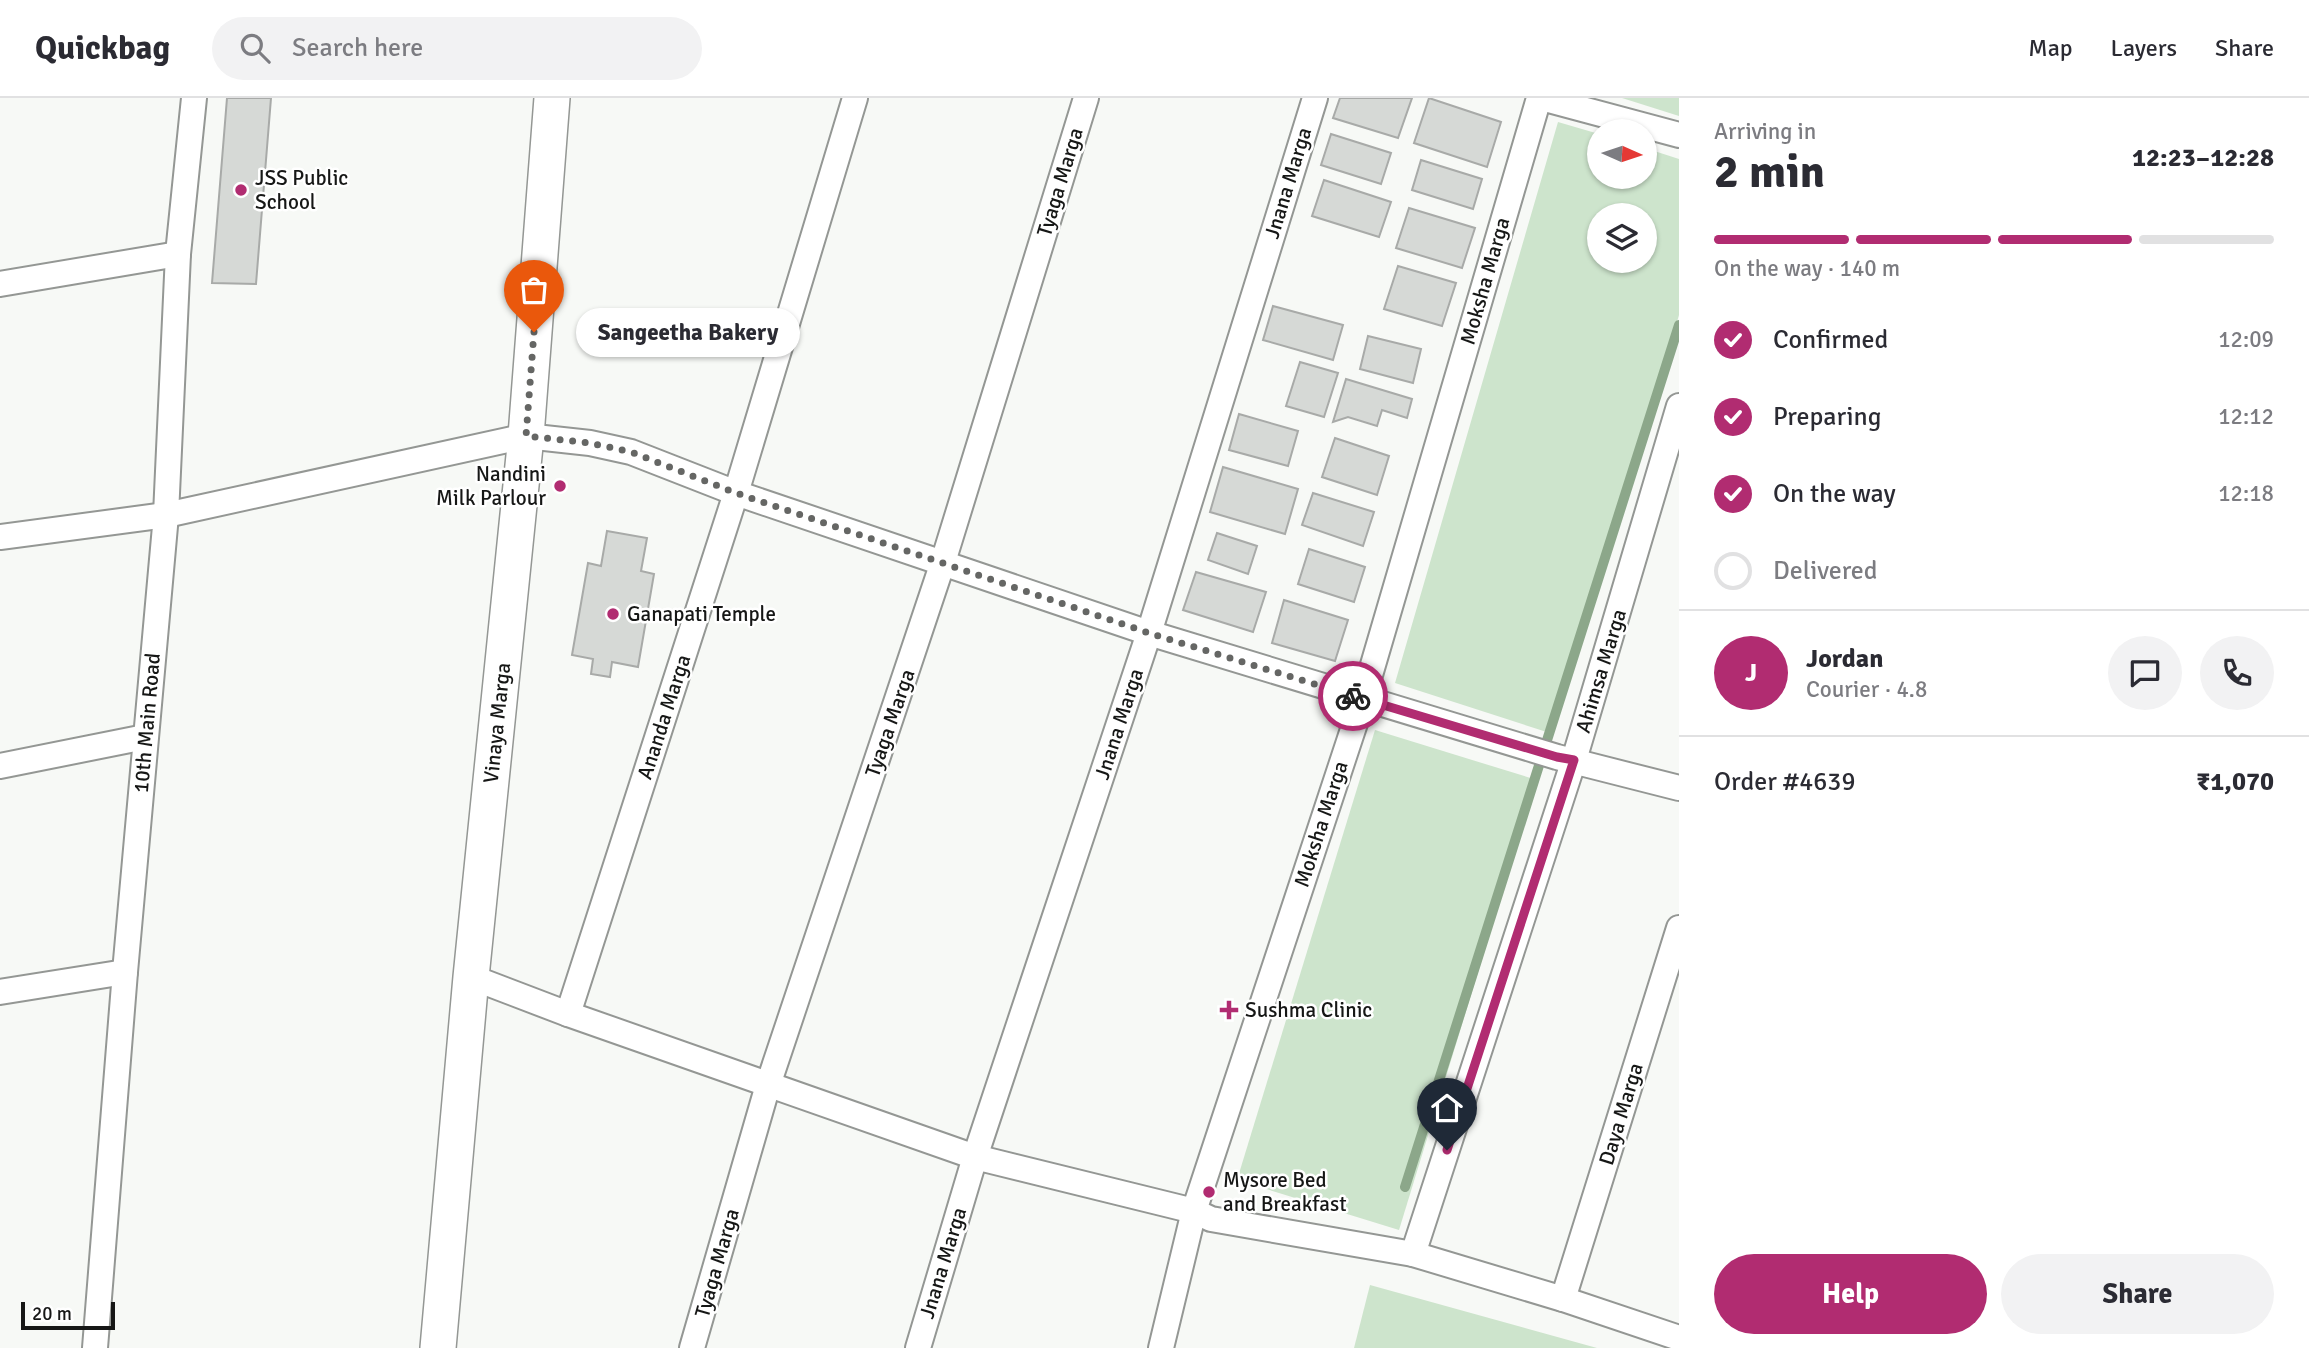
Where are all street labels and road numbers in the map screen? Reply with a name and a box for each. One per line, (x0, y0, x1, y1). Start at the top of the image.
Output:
street label: Jnana Marga (1259, 124, 1317, 242)
street label: Tyaga Marga (1031, 125, 1089, 239)
street label: Moksha Marga (1454, 214, 1516, 348)
street label: Ahimsa Marga (1570, 606, 1632, 736)
street label: Ananda Marga (632, 651, 696, 783)
street label: 10th Main Road (128, 652, 166, 794)
street label: Vinaya Marga (478, 661, 516, 785)
street label: Jnana Marga (1089, 665, 1149, 783)
street label: Tyaga Marga (859, 666, 921, 780)
street label: Moksha Marga (1288, 758, 1354, 890)
street label: Daya Marga (1593, 1060, 1649, 1168)
street label: Jnana Marga (914, 1204, 972, 1322)
street label: Tyaga Marga (689, 1205, 745, 1321)

